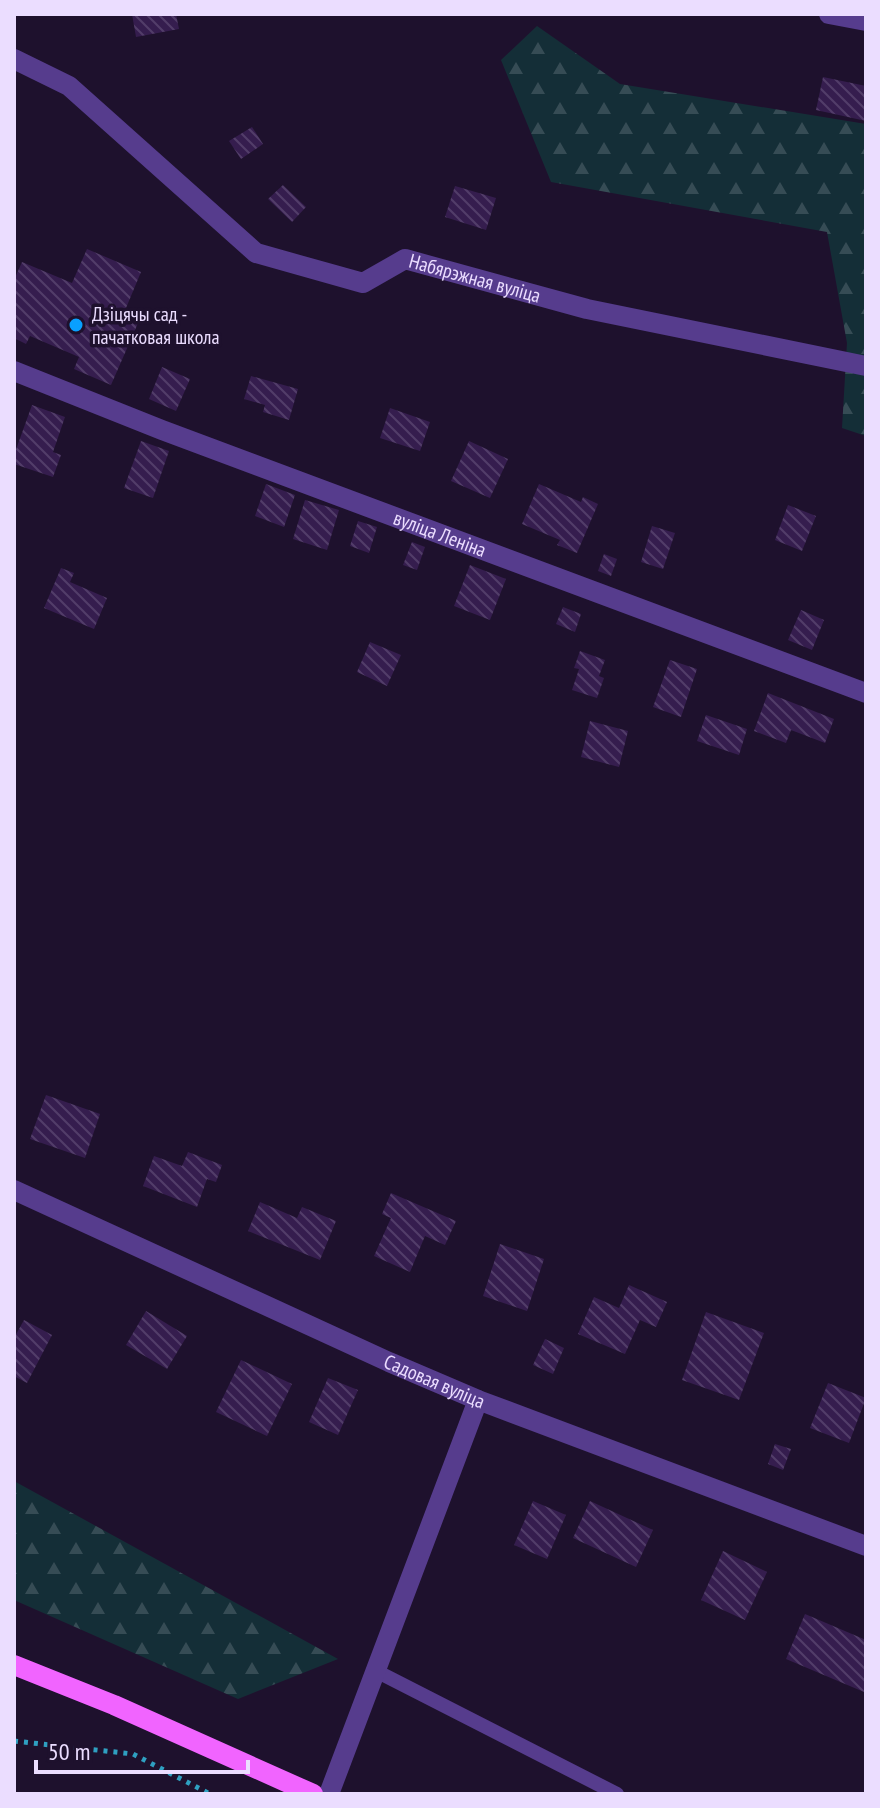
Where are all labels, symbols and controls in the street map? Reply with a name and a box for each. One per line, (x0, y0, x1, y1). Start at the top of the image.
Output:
street label: Набярэжная вуліца (406, 248, 544, 309)
place label: Дзіцячы сад - пачатковая школа (92, 301, 219, 350)
marker: Дзіцячы сад - пачатковая школа (67, 316, 85, 334)
street label: вуліца Леніна (390, 505, 490, 563)
street label: Садовая вуліца (380, 1348, 488, 1414)
scale bar (36, 1724, 248, 1774)
text: 50 m (48, 1736, 90, 1767)

